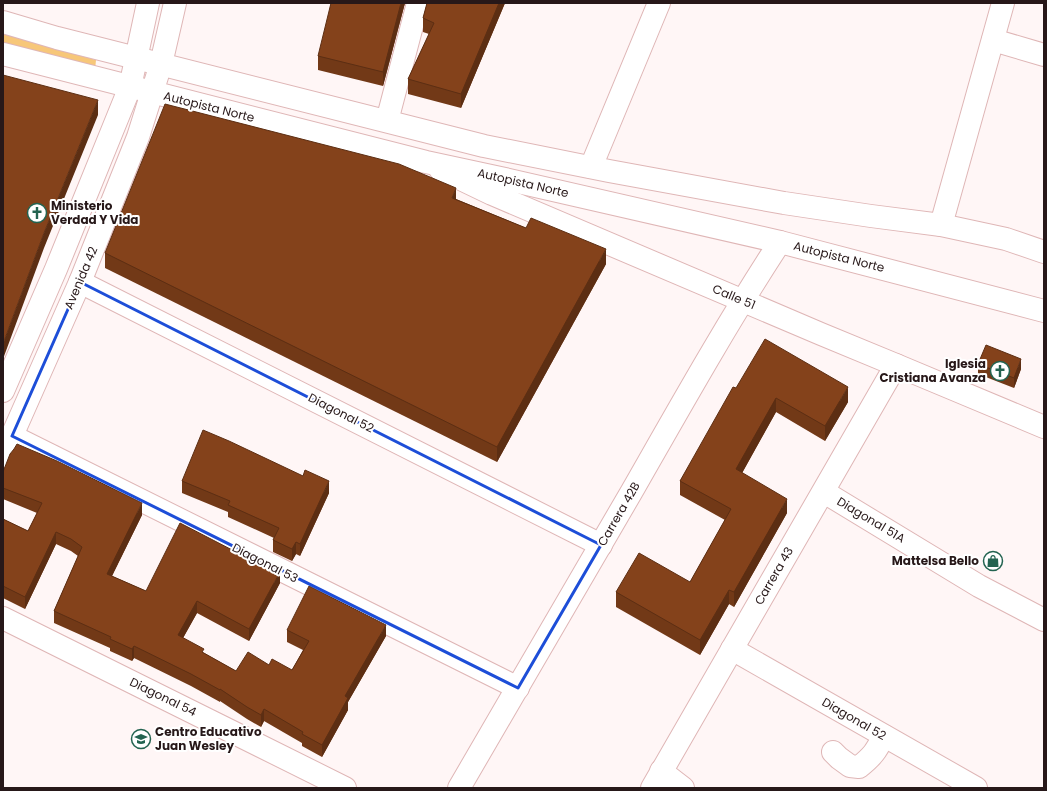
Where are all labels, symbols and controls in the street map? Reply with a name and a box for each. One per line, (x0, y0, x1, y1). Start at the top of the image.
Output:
street label: Autopista Norte (162, 87, 256, 126)
street label: Autopista Norte (476, 164, 570, 201)
place label: Ministerio Verdad Y Vida (51, 197, 138, 228)
church icon: Ministerio Verdad Y Vida (26, 202, 48, 224)
street label: Autopista Norte (792, 237, 886, 276)
street label: Avenida 42 (60, 244, 101, 312)
street label: Calle 51 (710, 280, 758, 313)
place label: Iglesia Cristiana Avanza (879, 355, 986, 386)
church icon: Iglesia Cristiana Avanza (989, 360, 1011, 382)
street label: Diagonal 52 (305, 389, 377, 436)
street label: Carrera 42B (593, 479, 644, 549)
street label: Diagonal 51A (834, 493, 909, 547)
street label: Diagonal 53 (229, 539, 301, 586)
street label: Carrera 43 (750, 544, 797, 608)
shop icon: Mattelsa Bello (982, 550, 1004, 572)
place label: Mattelsa Bello (892, 552, 979, 569)
street label: Diagonal 54 (127, 673, 200, 720)
street label: Diagonal 52 (819, 693, 890, 744)
place label: Centro Educativo Juan Wesley (155, 723, 262, 754)
school or university icon: Centro Educativo Juan Wesley (130, 728, 152, 750)

